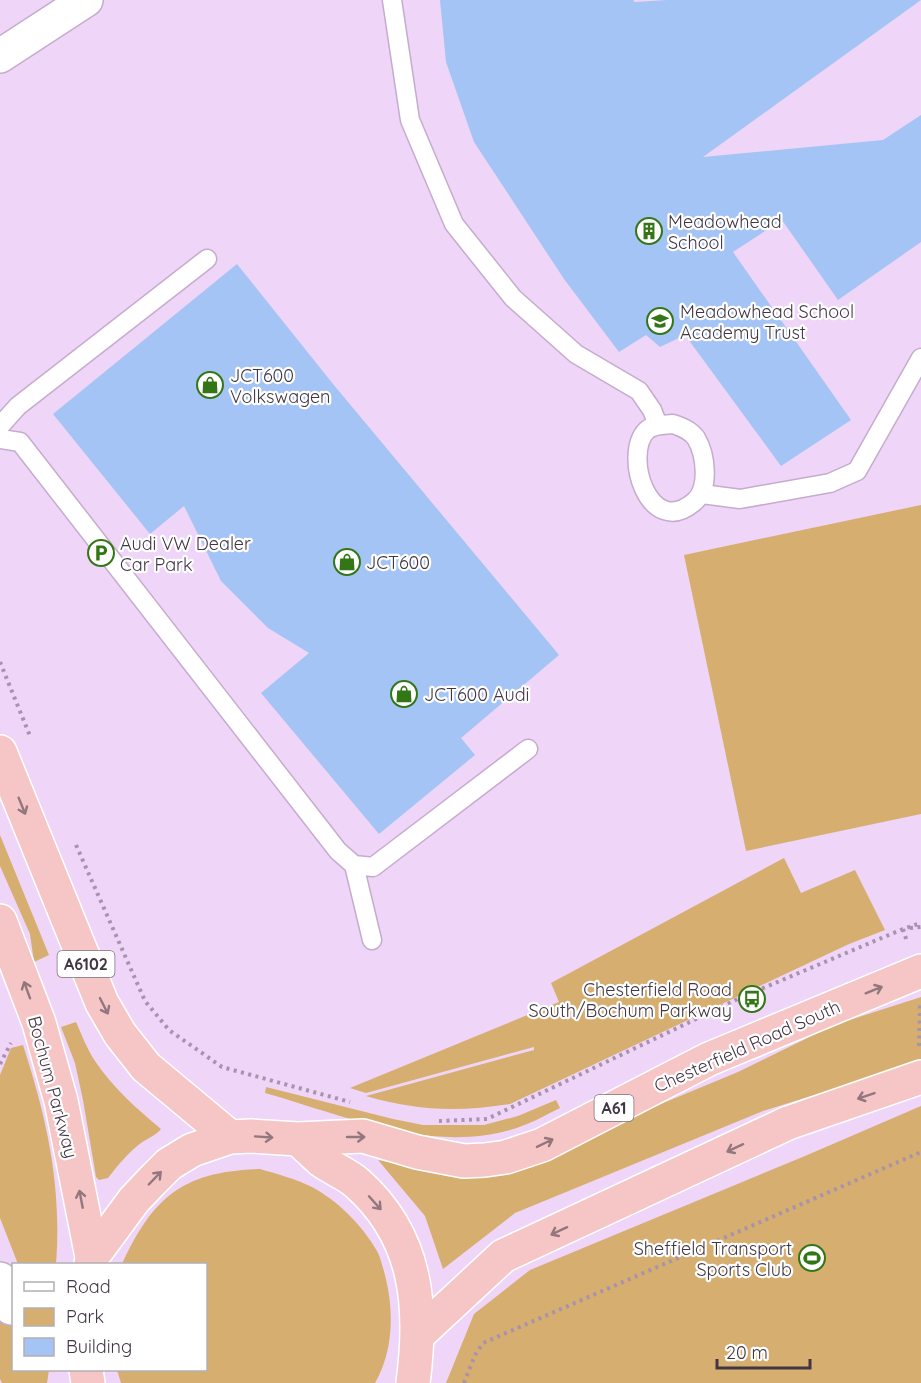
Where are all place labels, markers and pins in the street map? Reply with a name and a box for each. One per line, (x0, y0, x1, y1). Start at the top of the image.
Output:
place label: Meadowhead School (668, 210, 782, 254)
building icon: Meadowhead School (634, 216, 664, 246)
place label: Meadowhead School Academy Trust (680, 300, 854, 344)
school or university icon: Meadowhead School Academy Trust (645, 306, 675, 336)
place label: JCT600 Volkswagen (230, 364, 331, 408)
shop icon: JCT600 Volkswagen (195, 370, 225, 400)
place label: Audi VW Dealer Car Park (120, 532, 251, 576)
parking icon: Audi VW Dealer Car Park (86, 538, 116, 568)
shop icon: JCT600 (332, 547, 362, 577)
place label: JCT600 (366, 551, 430, 574)
shop icon: JCT600 Audi (389, 679, 419, 709)
place label: JCT600 Audi (424, 683, 529, 706)
place label: Chesterfield Road South/Bochum Parkway (529, 978, 732, 1022)
bus stop icon: Chesterfield Road South/Bochum Parkway (737, 984, 767, 1014)
place label: Sheffield Transport Sports Club (634, 1237, 792, 1281)
sports icon: Sheffield Transport Sports Club (797, 1243, 827, 1273)

